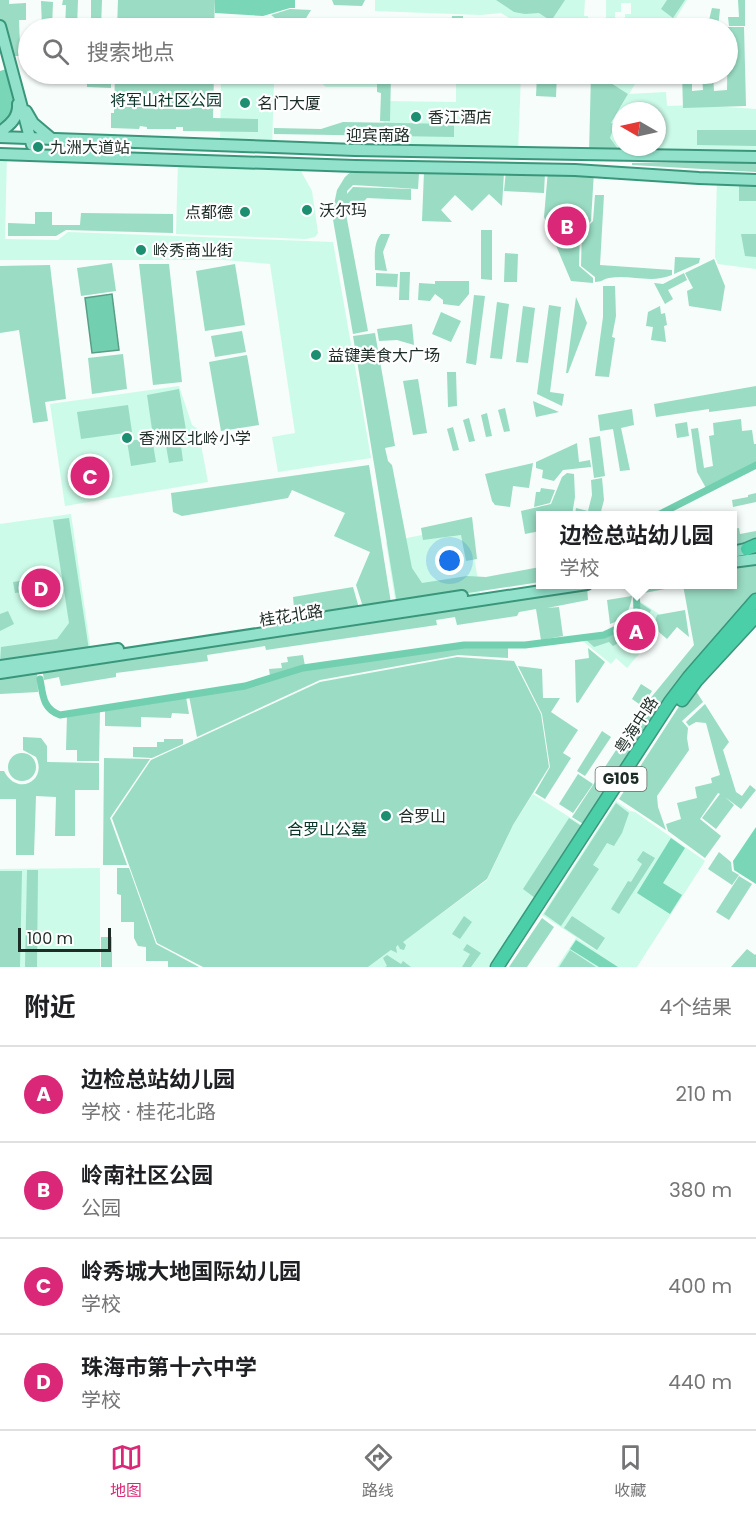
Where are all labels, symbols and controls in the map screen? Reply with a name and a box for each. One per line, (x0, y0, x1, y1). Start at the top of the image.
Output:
search box (18, 18, 738, 84)
icon: search (39, 35, 72, 68)
text: 搜索地点 (87, 37, 175, 68)
park label: 将军山社区公园 (110, 89, 222, 112)
place label: 名门大厦 (257, 92, 321, 115)
marker: 名门大厦 (238, 96, 252, 110)
north arrow (612, 102, 666, 156)
place label: 香江酒店 (428, 106, 492, 129)
marker: 香江酒店 (409, 110, 423, 124)
street label: 迎宾南路 (346, 124, 410, 147)
place label: 九洲大道站 (50, 136, 130, 159)
marker: 九洲大道站 (31, 140, 45, 154)
place label: 沃尔玛 (319, 199, 367, 222)
place label: 点都德 (185, 201, 233, 224)
marker: 沃尔玛 (300, 203, 314, 217)
pin: B (548, 204, 586, 248)
marker: 点都德 (238, 205, 252, 219)
place label: 岭秀商业街 (153, 239, 233, 262)
marker: 岭秀商业街 (134, 243, 148, 257)
place label: 益键美食大广场 (328, 344, 440, 367)
marker: 益键美食大广场 (309, 348, 323, 362)
place label: 香洲区北岭小学 (139, 427, 251, 450)
marker: 香洲区北岭小学 (120, 431, 134, 445)
pin: C (70, 454, 110, 498)
popup (536, 511, 737, 589)
text: 边检总站幼儿园 (559, 520, 714, 551)
your location (435, 546, 464, 575)
text: 学校 (559, 554, 599, 582)
pin: D (22, 566, 60, 610)
street label: 桂花北路 (258, 599, 324, 632)
pin: A (616, 608, 656, 654)
street label: 粤海中路 (609, 692, 663, 758)
road number: G105 (596, 767, 646, 791)
place label: 合罗山 (398, 805, 446, 828)
marker: 合罗山 (379, 809, 393, 823)
park label: 合罗山公墓 (287, 818, 367, 841)
scale bar (18, 925, 111, 952)
text: 100 m (27, 927, 73, 950)
text: 附近 (24, 989, 76, 1025)
text: 4个结果 (659, 993, 732, 1021)
text: 边检总站幼儿园 (81, 1064, 235, 1095)
text: A (36, 1080, 51, 1108)
text: 210 m (676, 1080, 732, 1108)
text: 学校 · 桂花北路 (81, 1098, 216, 1126)
text: 岭南社区公园 (81, 1160, 213, 1191)
text: B (37, 1176, 50, 1204)
text: 380 m (669, 1176, 732, 1204)
text: 公园 (81, 1194, 121, 1222)
text: 岭秀城大地国际幼儿园 (81, 1256, 301, 1287)
text: C (36, 1272, 51, 1300)
text: 400 m (668, 1272, 732, 1300)
text: 学校 (81, 1290, 121, 1318)
text: 珠海市第十六中学 (81, 1352, 257, 1383)
text: D (36, 1368, 51, 1396)
text: 440 m (668, 1368, 732, 1396)
text: 学校 (81, 1386, 121, 1414)
tab: 地图 (110, 1441, 143, 1503)
tab: 路线 (362, 1441, 395, 1503)
tab: 收藏 (614, 1441, 647, 1503)

